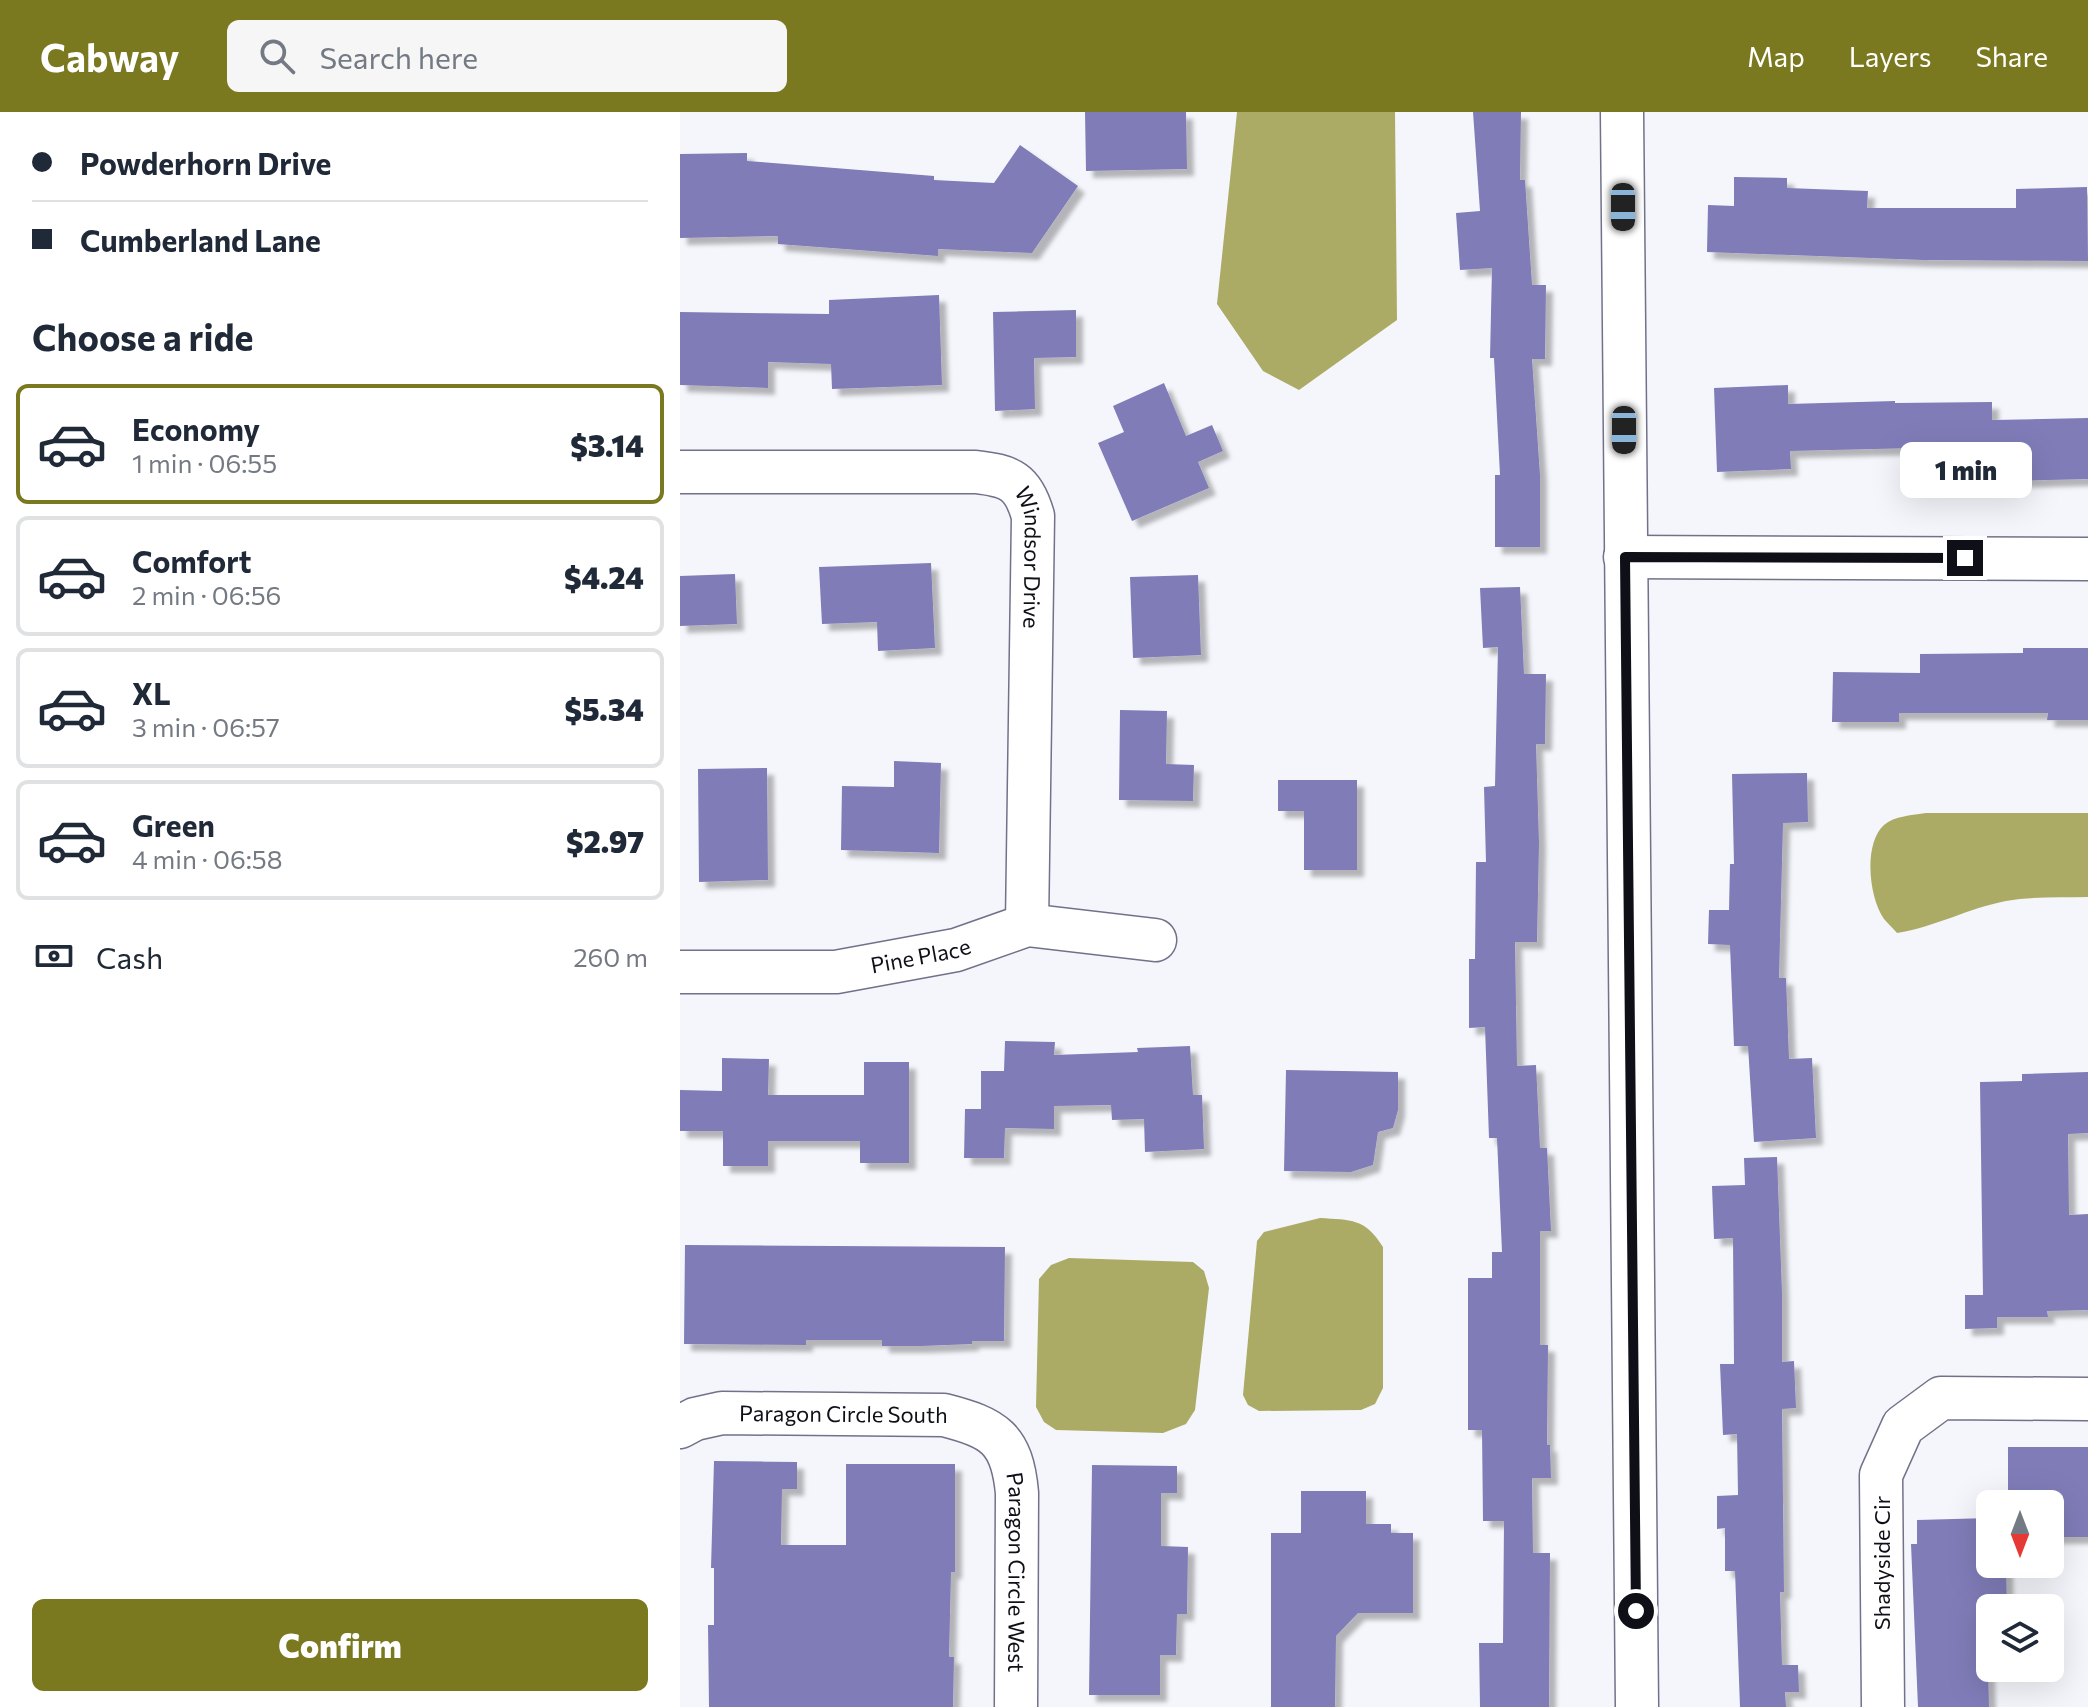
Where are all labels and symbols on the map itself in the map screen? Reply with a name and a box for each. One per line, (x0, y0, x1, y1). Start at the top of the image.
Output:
car (1611, 183, 1635, 231)
car (1612, 406, 1636, 454)
callout: 1 min (1899, 442, 2031, 498)
street label: Windsor Drive (1010, 482, 1047, 629)
route end (1947, 540, 1983, 576)
street label: Pine Place (868, 932, 974, 978)
street label: Paragon Circle South (739, 1399, 948, 1428)
street label: Paragon Circle West (1001, 1470, 1031, 1672)
north arrow (1976, 1490, 2064, 1578)
street label: Shadyside Cir (1868, 1495, 1895, 1630)
route start (1618, 1593, 1654, 1629)

